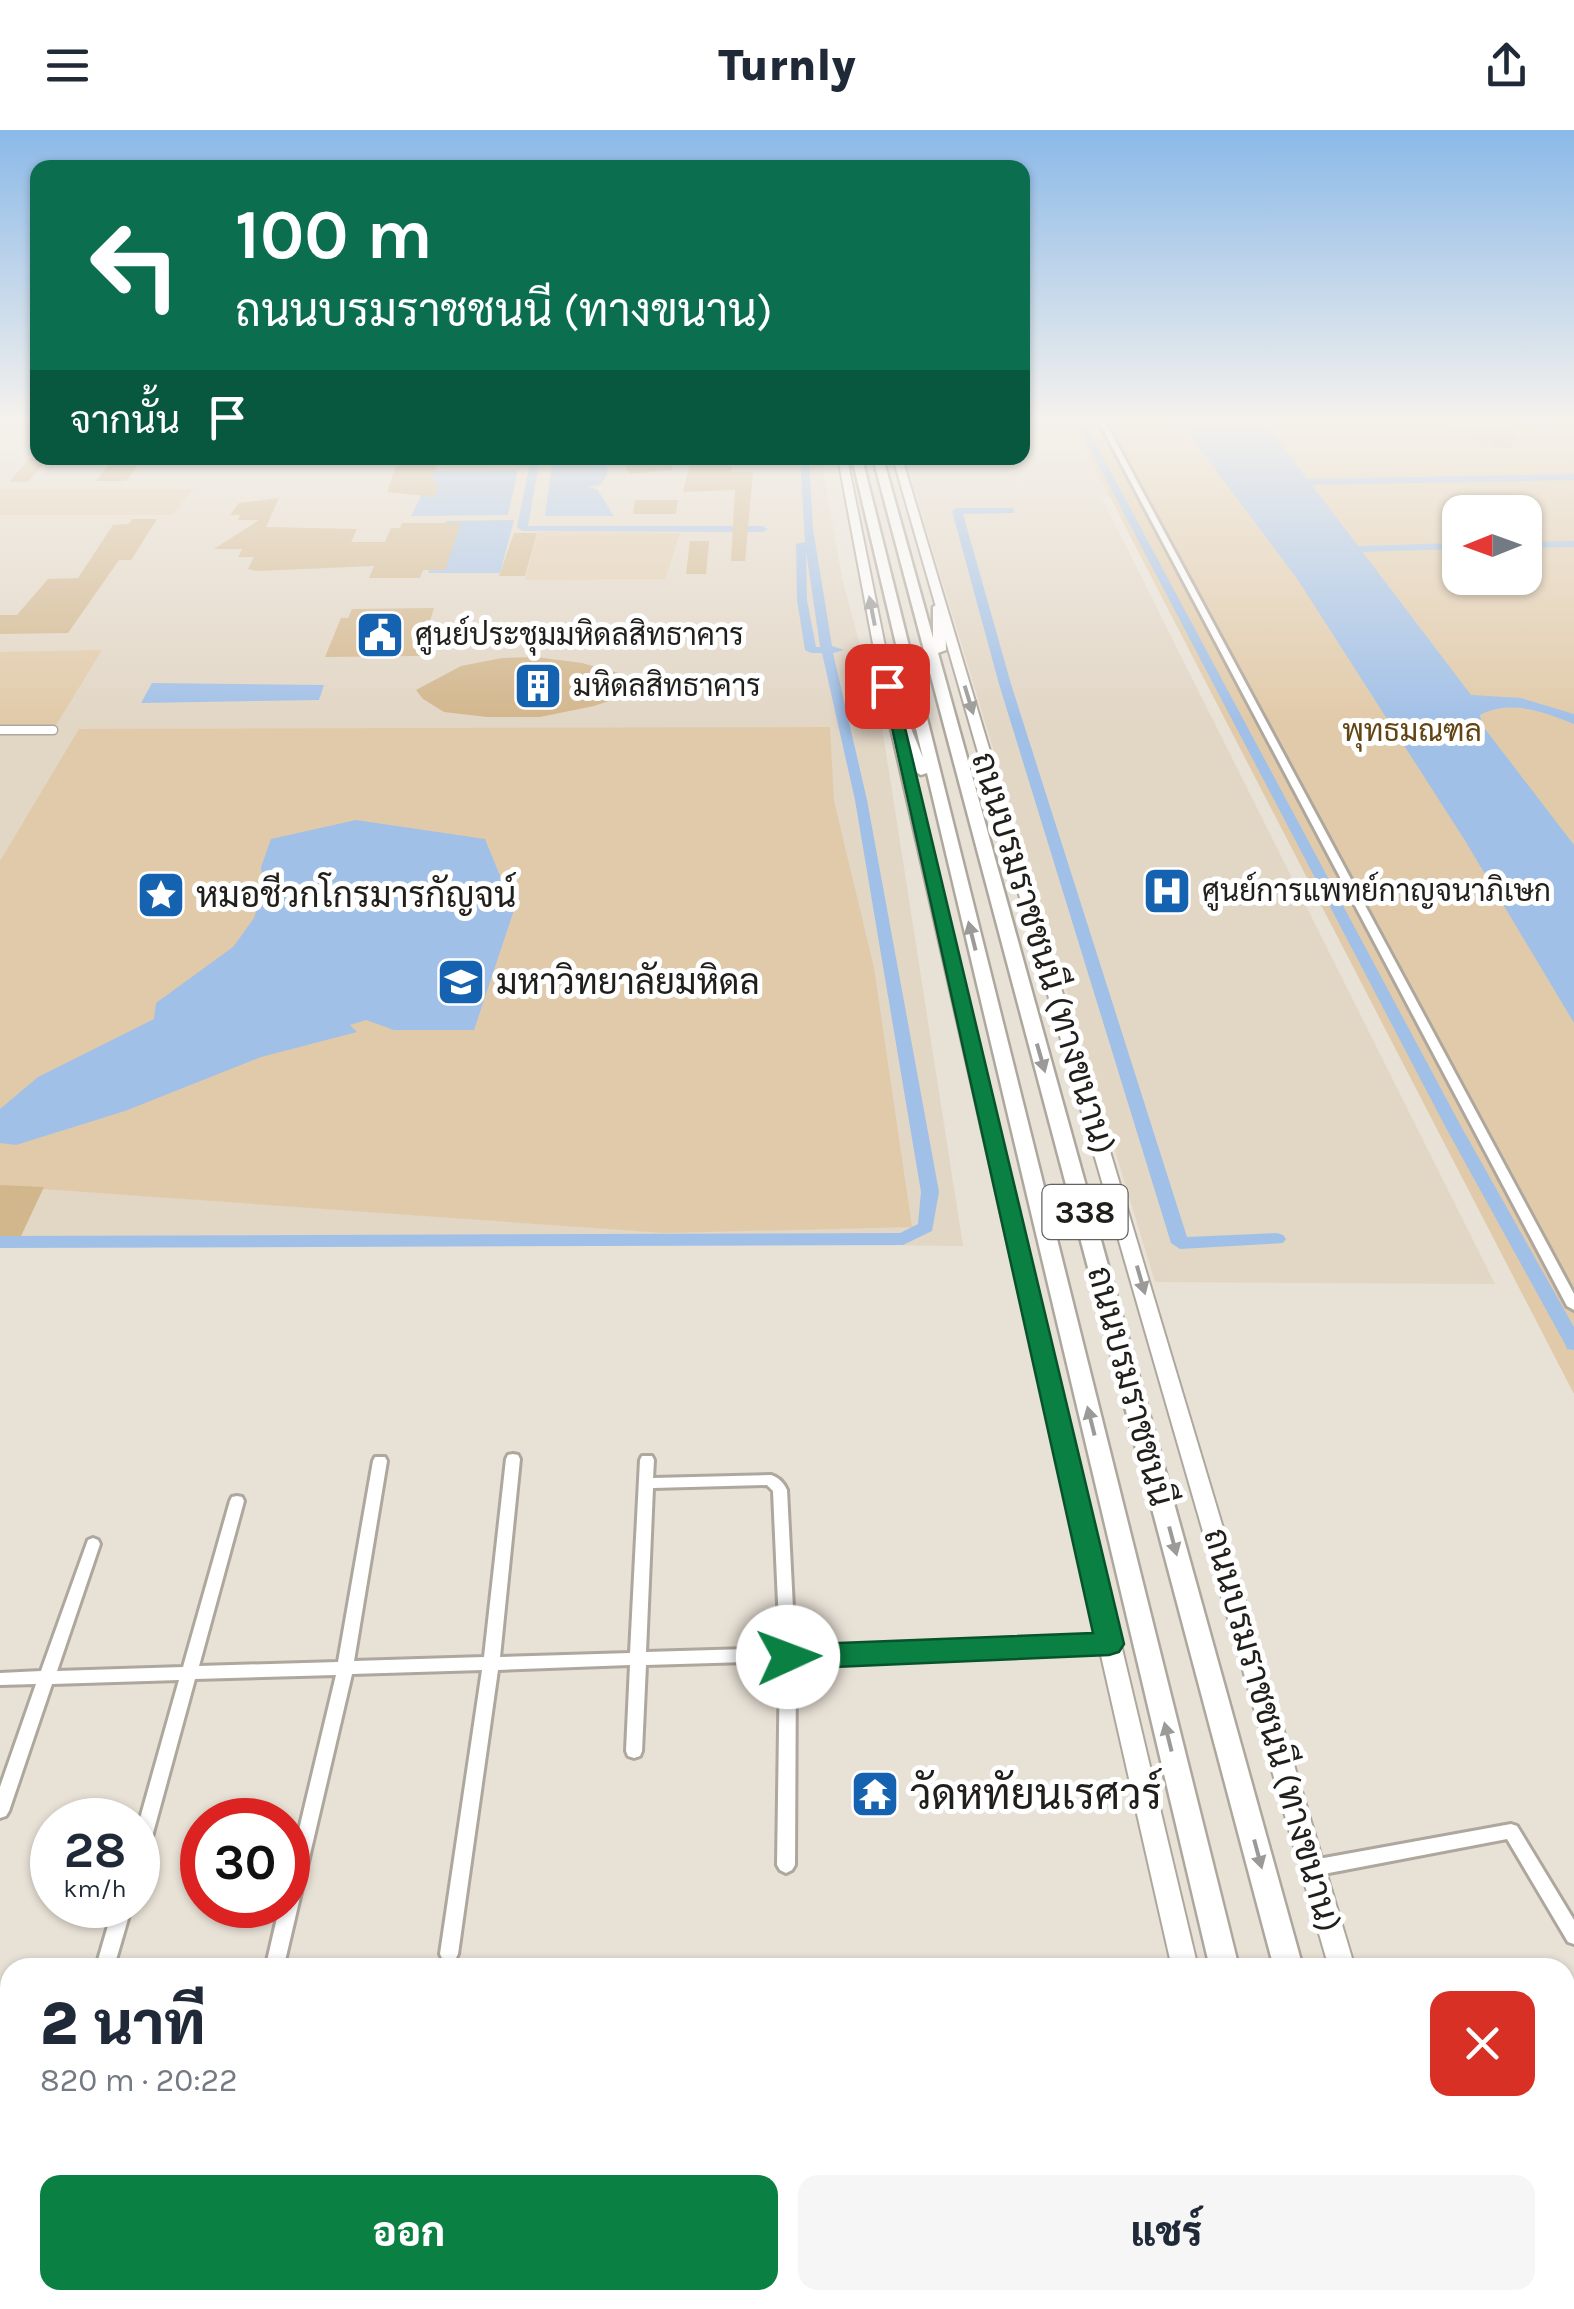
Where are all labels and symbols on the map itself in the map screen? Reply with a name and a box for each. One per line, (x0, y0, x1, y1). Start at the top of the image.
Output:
north arrow (1442, 495, 1542, 595)
one-way arrow (864, 595, 880, 626)
public building icon: ศูนย์ประชุมมหิดลสิทธาคาร (354, 609, 406, 661)
place label: ศูนย์ประชุมมหิดลสิทธาคาร (415, 615, 744, 656)
pin (845, 644, 930, 729)
building icon: มหิดลสิทธาคาร (512, 660, 564, 712)
place label: มหิดลสิทธาคาร (573, 668, 761, 704)
one-way arrow (962, 686, 977, 716)
park label: พุทธมณฑล (1342, 713, 1482, 752)
street label: ถนนบรมราชชนนี (ทางขนาน) (963, 746, 1127, 1159)
hospital icon: ศูนย์การแพทย์กาญจนาภิเษก (1141, 865, 1193, 917)
place icon: หมอชีวกโกรมารกัญจน์ (135, 869, 187, 921)
place label: ศูนย์การแพทย์กาญจนาภิเษก (1202, 871, 1551, 911)
place label: หมอชีวกโกรมารกัญจน์ (196, 872, 516, 916)
one-way arrow (963, 920, 979, 951)
school or university icon: มหาวิทยาลัยมหิดล (435, 956, 487, 1008)
place label: มหาวิทยาลัยมหิดล (496, 961, 760, 1003)
one-way arrow (1034, 1043, 1049, 1074)
road number: 338 (1042, 1185, 1128, 1239)
street label: ถนนบรมราชชนนี (1079, 1261, 1185, 1511)
one-way arrow (1134, 1266, 1149, 1296)
one-way arrow (1083, 1405, 1098, 1436)
street label: ถนนบรมราชชนนี (ทางขนาน) (1195, 1523, 1353, 1937)
one-way arrow (1165, 1526, 1181, 1557)
position arrow (736, 1605, 840, 1709)
one-way arrow (1160, 1721, 1176, 1752)
temple icon: วัดหทัยนเรศวร์ (849, 1768, 901, 1820)
place label: วัดหทัยนเรศวร์ (910, 1768, 1162, 1820)
speed limit sign: 30 (180, 1798, 310, 1928)
one-way arrow (1251, 1839, 1266, 1870)

